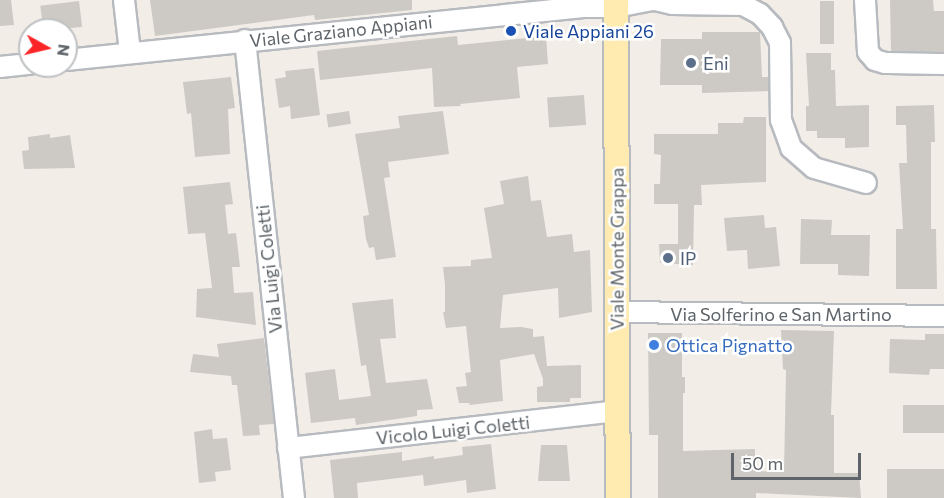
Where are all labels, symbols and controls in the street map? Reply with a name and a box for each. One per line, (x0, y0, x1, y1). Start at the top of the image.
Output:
street label: Viale Graziano Appiani (249, 11, 433, 51)
north arrow (18, 18, 78, 78)
place label: Viale Appiani 26 (523, 20, 654, 42)
marker: Viale Appiani 26 (504, 24, 518, 38)
text: N (54, 43, 75, 58)
place label: Eni (703, 52, 729, 74)
marker: Eni (684, 56, 698, 70)
street label: Viale Monte Grappa (606, 168, 628, 330)
street label: Via Luigi Coletti (252, 204, 286, 334)
place label: IP (680, 247, 696, 269)
marker: IP (661, 251, 675, 265)
street label: Via Solferino e San Martino (670, 303, 892, 325)
place label: Ottica Pignatto (666, 334, 793, 356)
marker: Ottica Pignatto (647, 338, 661, 352)
street label: Vicolo Luigi Coletti (375, 411, 531, 449)
scale bar (734, 441, 864, 479)
text: 50 m (742, 452, 783, 474)

